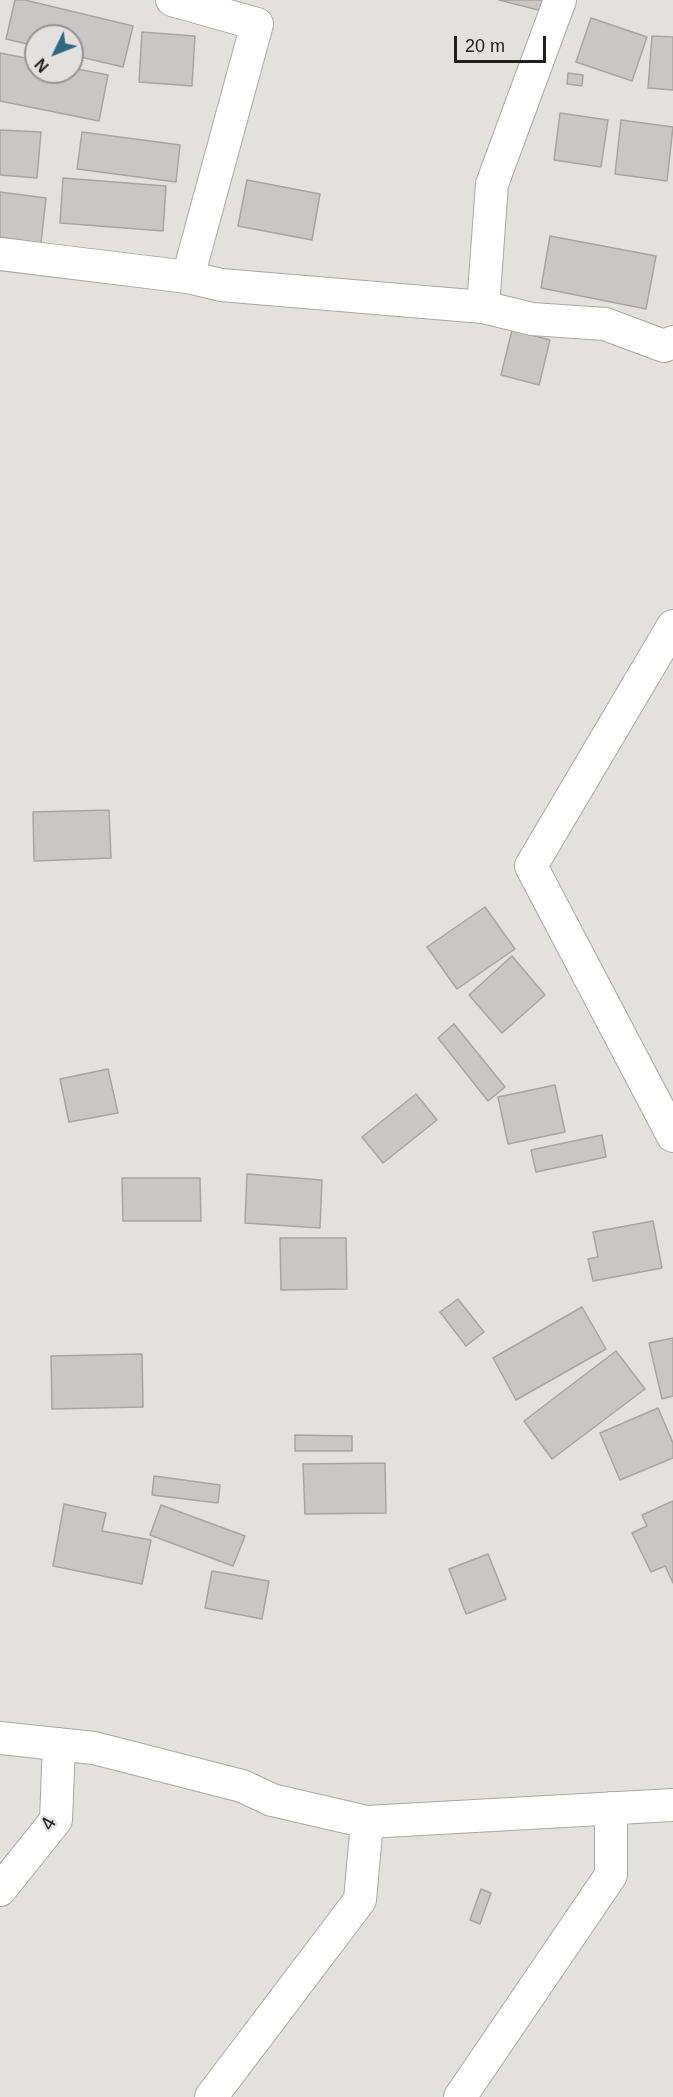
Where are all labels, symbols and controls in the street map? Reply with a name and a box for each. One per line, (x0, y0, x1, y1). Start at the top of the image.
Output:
north arrow (24, 24, 84, 84)
scale bar (457, 24, 548, 62)
text: 20 m (465, 36, 505, 56)
text: N (32, 55, 52, 75)
street label: 4 (36, 1813, 62, 1835)

